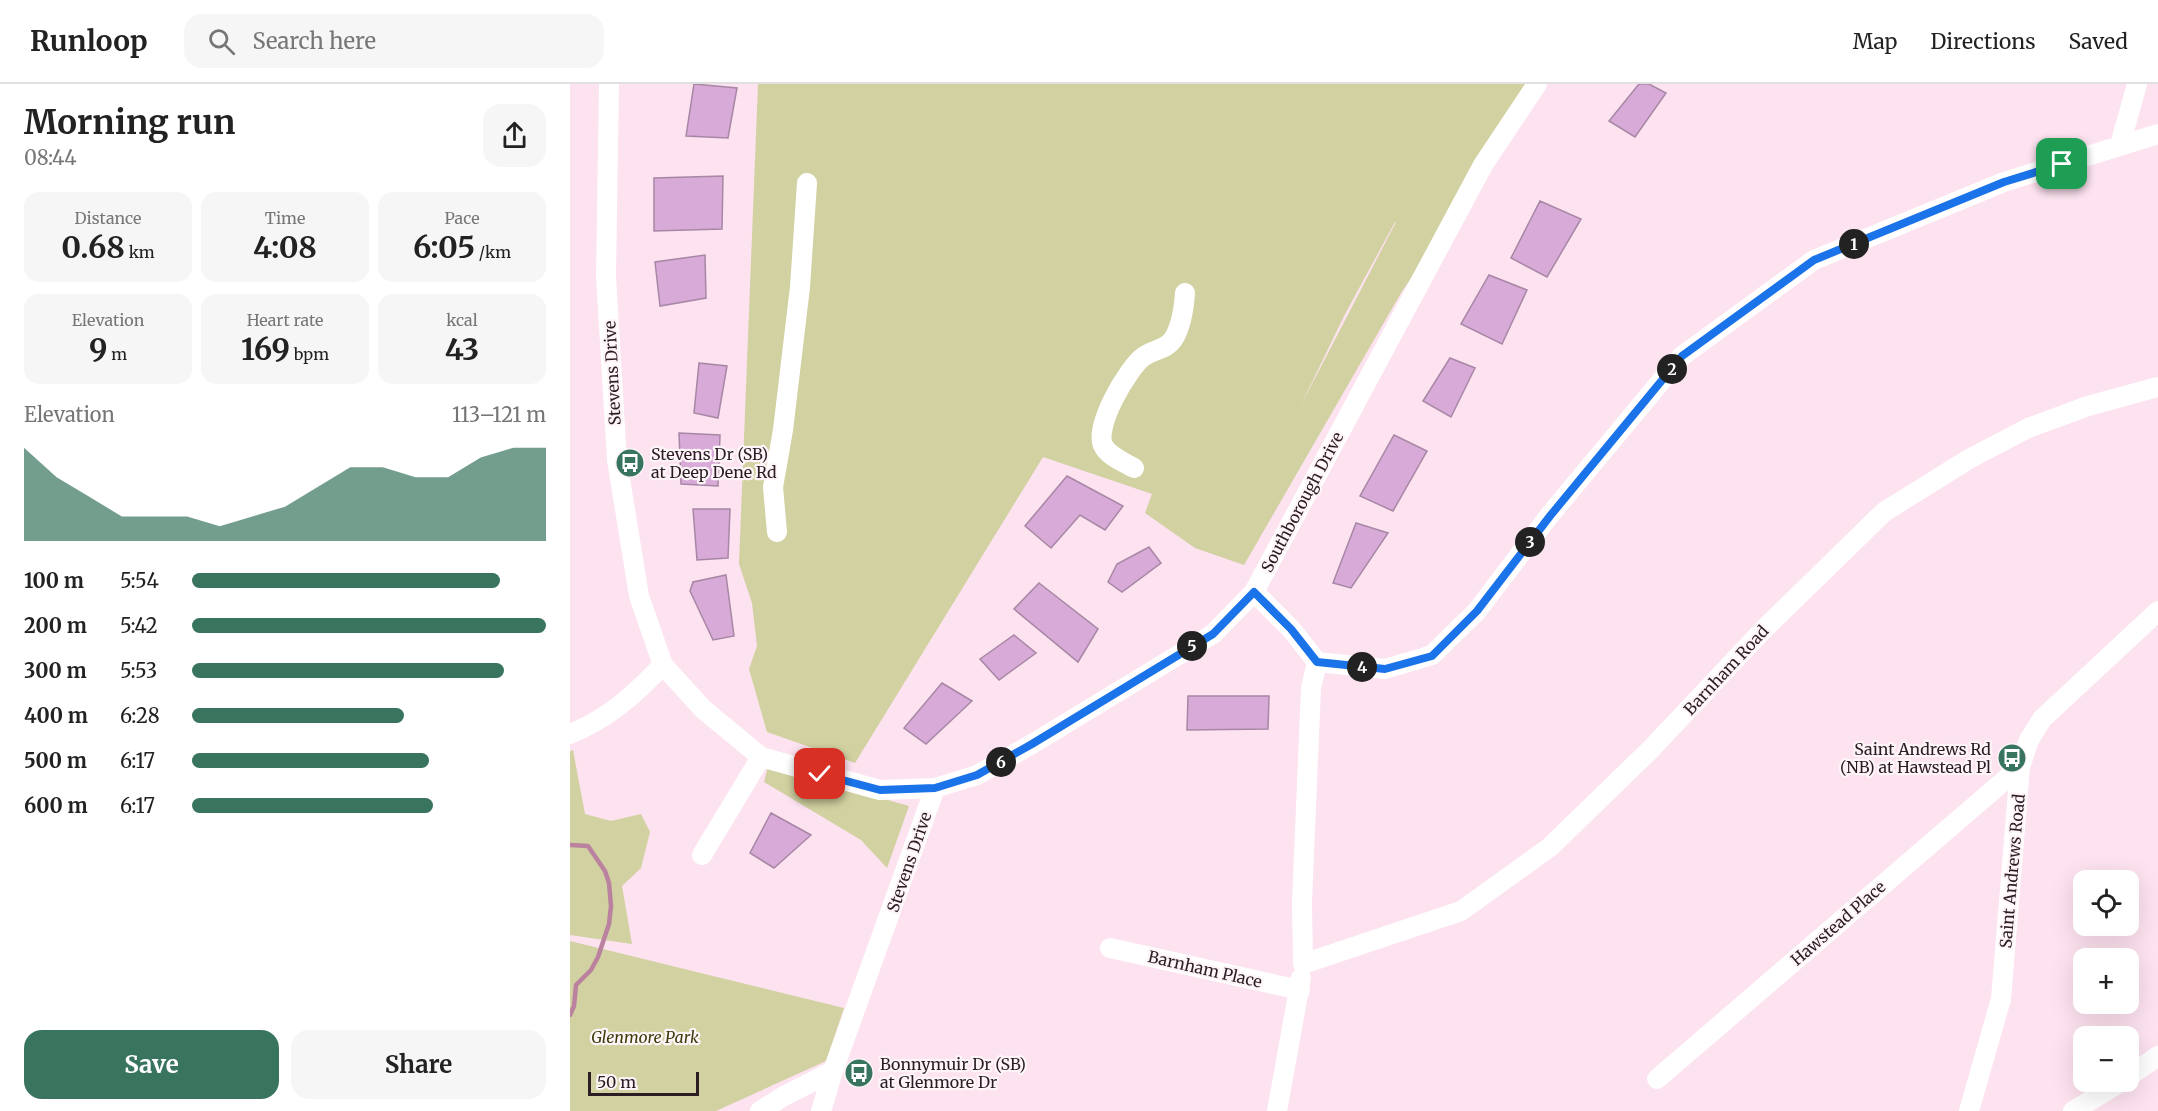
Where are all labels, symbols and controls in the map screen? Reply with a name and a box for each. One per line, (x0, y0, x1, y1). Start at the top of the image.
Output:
search box (184, 14, 604, 68)
text: Runloop (30, 23, 148, 59)
icon: search (205, 25, 238, 58)
text: Search here (253, 27, 376, 55)
text: Map (1853, 28, 1897, 55)
text: Directions (1930, 28, 2035, 55)
text: Saved (2068, 28, 2128, 55)
text: Morning run (24, 102, 235, 143)
button: share (483, 104, 546, 167)
pin (2036, 138, 2087, 189)
text: 08:44 (24, 145, 77, 170)
icon: arrive (2045, 147, 2078, 180)
text: Distance (75, 208, 141, 228)
text: Time (265, 208, 305, 228)
text: Pace (445, 208, 480, 228)
text: 0.68 (61, 228, 125, 266)
text: 4:08 (253, 228, 317, 266)
text: 6:05 (413, 228, 475, 266)
pin: 1 (1839, 229, 1869, 259)
text: 1 (1850, 234, 1858, 254)
text: km (125, 242, 155, 262)
text: /km (475, 242, 511, 262)
text: Elevation (72, 310, 144, 330)
text: Heart rate (247, 310, 323, 330)
text: kcal (446, 310, 478, 330)
street label: Stevens Drive (599, 320, 625, 426)
text: 9 (89, 330, 107, 368)
text: 169 (241, 330, 290, 368)
text: 43 (445, 330, 479, 368)
text: m (107, 344, 127, 364)
text: bpm (290, 344, 329, 364)
pin: 2 (1657, 354, 1687, 384)
text: 2 (1667, 359, 1677, 379)
text: Elevation (24, 402, 115, 427)
text: 113–121 m (452, 402, 546, 427)
street label: Southborough Drive (1257, 428, 1347, 576)
place label: Stevens Dr (SB) at Deep Dene Rd (651, 444, 777, 482)
bus stop icon: Stevens Dr (SB) at Deep Dene Rd (614, 447, 646, 479)
pin: 3 (1515, 527, 1545, 557)
text: 3 (1525, 532, 1535, 552)
text: 100 m (24, 568, 84, 593)
text: 5:54 (120, 568, 159, 593)
text: 200 m (24, 613, 87, 638)
text: 5:42 (120, 613, 158, 638)
street label: Barnham Road (1679, 621, 1773, 719)
pin: 5 (1177, 631, 1207, 661)
text: 5 (1187, 636, 1197, 656)
pin: 4 (1347, 652, 1377, 682)
text: 4 (1357, 657, 1367, 677)
text: 300 m (24, 658, 87, 683)
text: 5:53 (120, 658, 157, 683)
text: 400 m (24, 703, 88, 728)
text: 6:28 (120, 703, 160, 728)
place label: Saint Andrews Rd (NB) at Hawstead Pl (1840, 739, 1991, 777)
bus stop icon: Saint Andrews Rd (NB) at Hawstead Pl (1996, 742, 2028, 774)
pin: 6 (986, 747, 1016, 777)
text: 500 m (24, 748, 87, 773)
text: 6:17 (120, 748, 155, 773)
pin (794, 748, 845, 799)
text: 6 (996, 752, 1006, 772)
icon: check (803, 757, 836, 790)
text: 600 m (24, 793, 88, 818)
text: 6:17 (120, 793, 155, 818)
street label: Saint Andrews Road (1995, 793, 2029, 949)
street label: Stevens Drive (882, 809, 936, 915)
map controls (2073, 870, 2139, 1092)
button: locate (2073, 870, 2139, 936)
street label: Hawstead Place (1787, 876, 1889, 970)
street label: Barnham Place (1146, 946, 1264, 992)
button: + (2073, 948, 2139, 1014)
button: − (2073, 1026, 2139, 1092)
park label: Glenmore Park (591, 1027, 699, 1047)
button: Save (24, 1030, 279, 1099)
button: Share (291, 1030, 546, 1099)
place label: Bonnymuir Dr (SB) at Glenmore Dr (880, 1054, 1026, 1092)
bus stop icon: Bonnymuir Dr (SB) at Glenmore Dr (843, 1057, 875, 1089)
scale bar (588, 1069, 699, 1096)
text: 50 m (597, 1072, 636, 1092)

